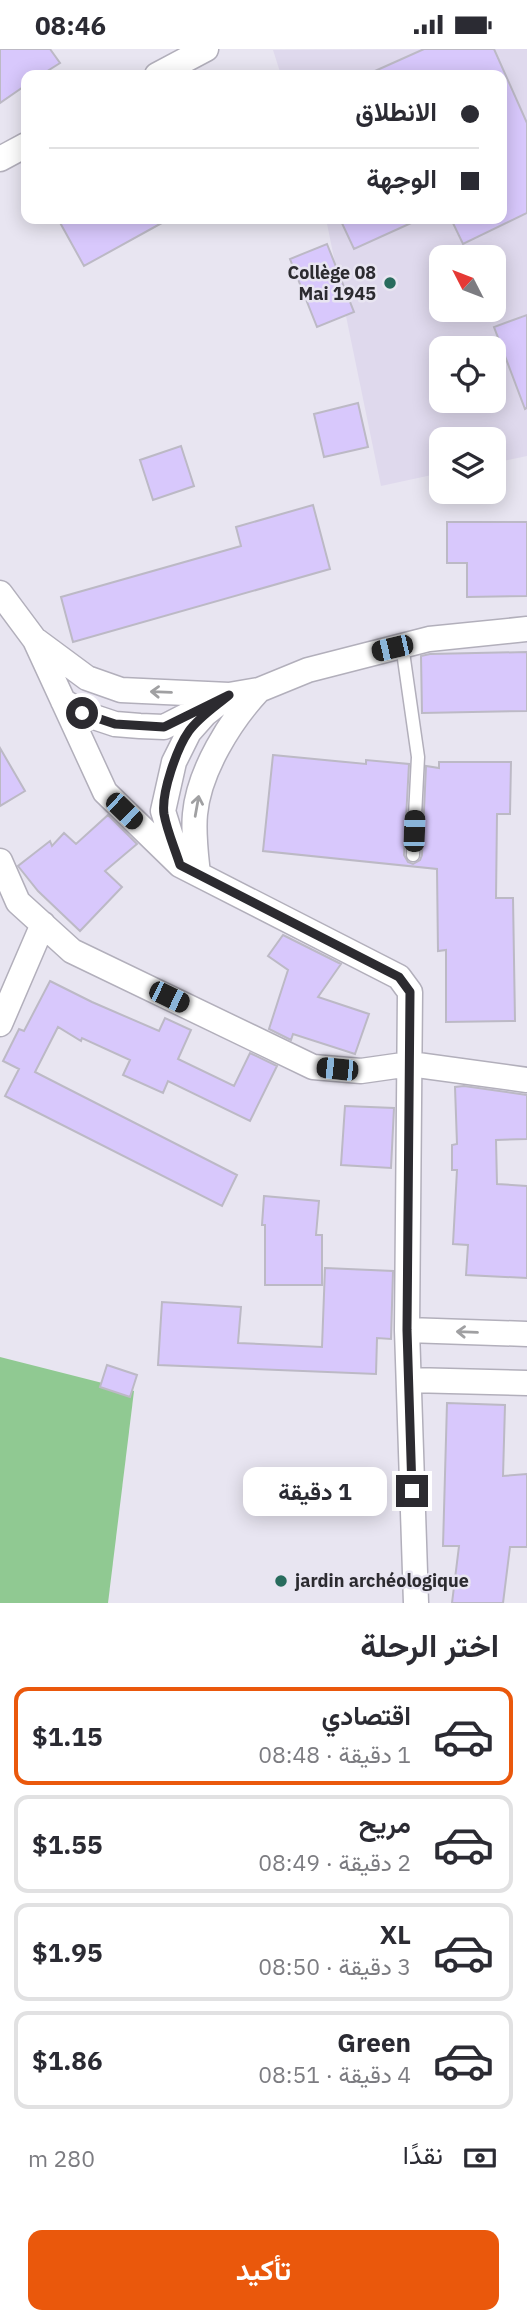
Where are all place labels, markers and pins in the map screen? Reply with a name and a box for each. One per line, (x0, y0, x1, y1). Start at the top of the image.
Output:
place label: Collège 08 Mai 1945 (287, 261, 376, 305)
marker: Collège 08 Mai 1945 (382, 275, 398, 291)
place label: jardin archéologique (294, 1569, 469, 1592)
marker: jardin archéologique (273, 1573, 289, 1589)

